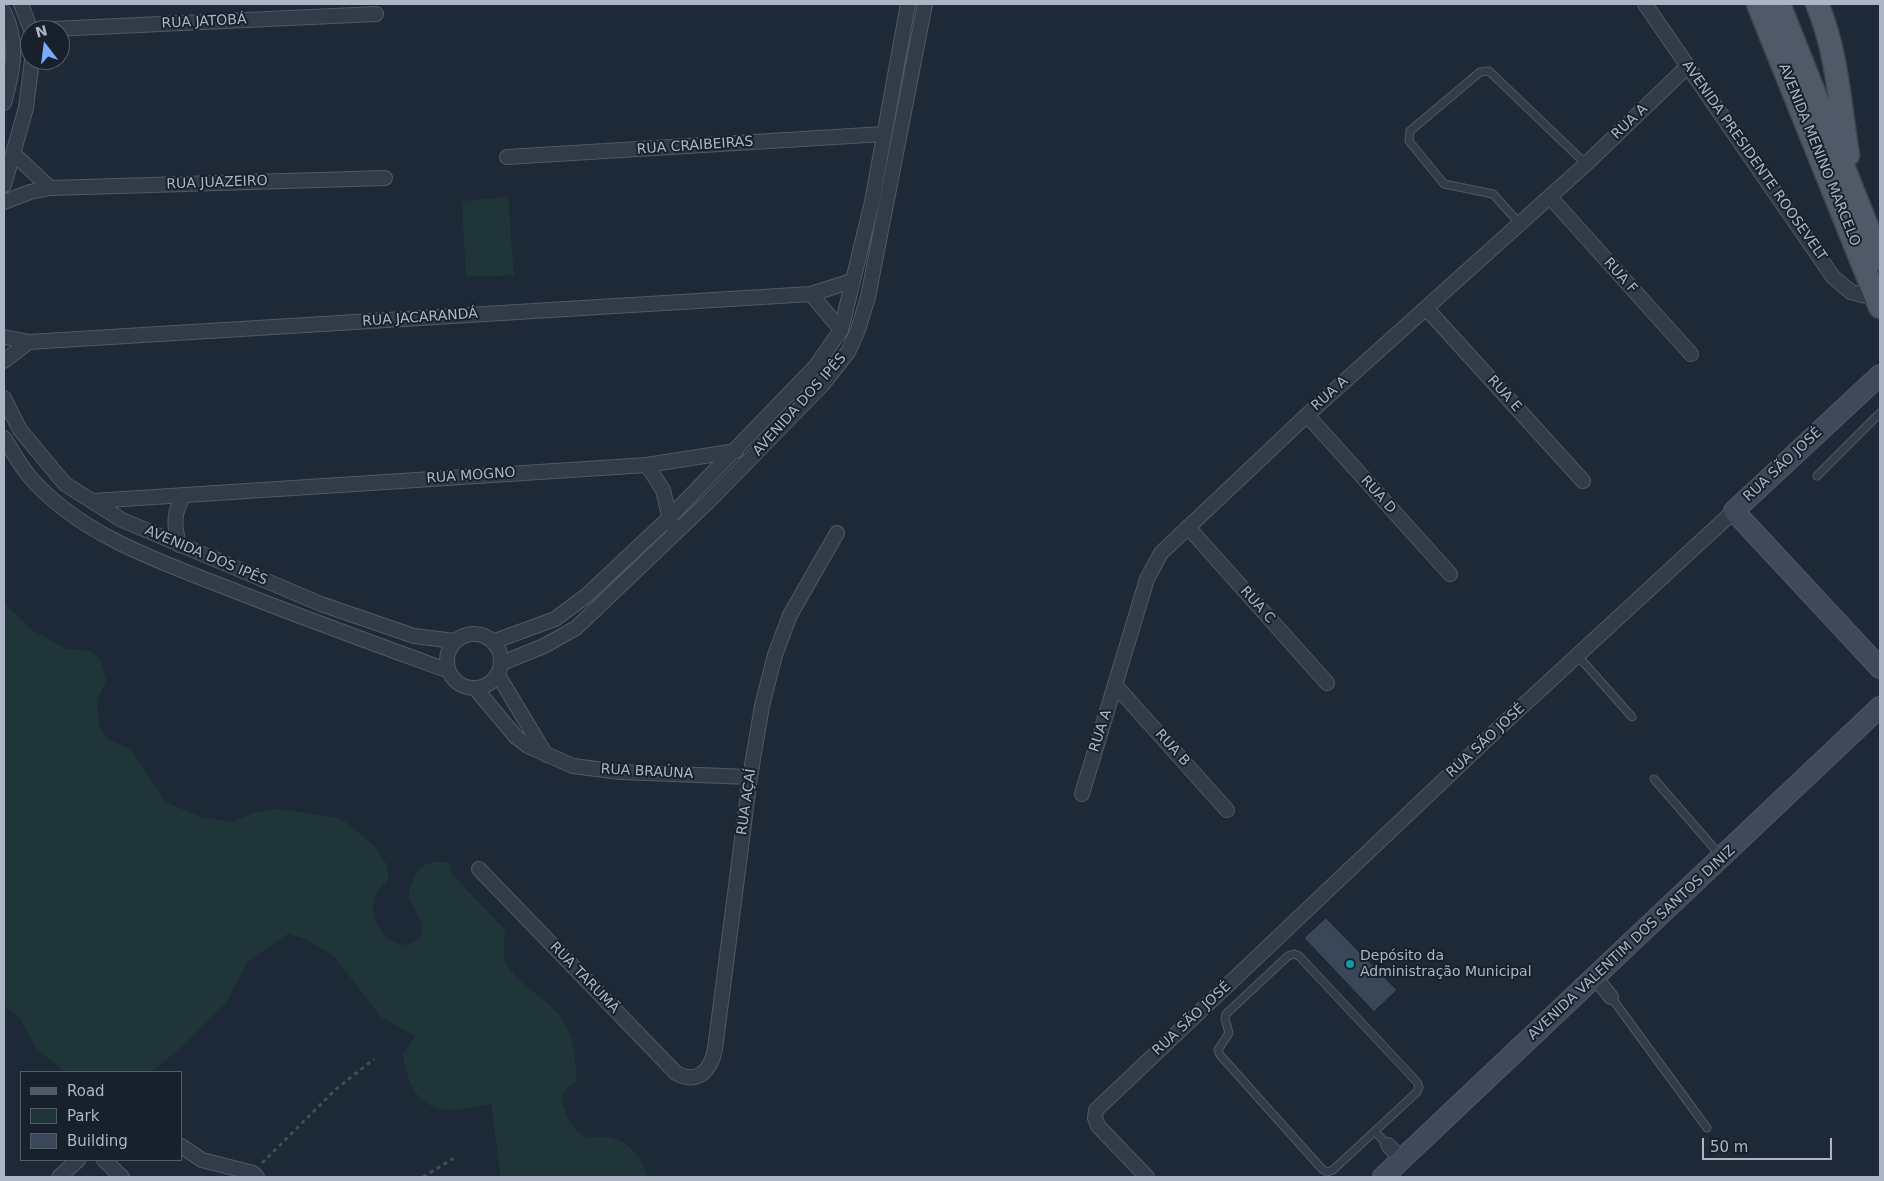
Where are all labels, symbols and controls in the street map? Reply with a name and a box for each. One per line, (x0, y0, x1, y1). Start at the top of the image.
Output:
street label: RUA JATOBÁ (161, 11, 247, 33)
north arrow (20, 20, 70, 70)
text: N (34, 22, 49, 41)
street label: AVENIDA PRESIDENTE ROOSEVELT (1678, 58, 1830, 264)
street label: AVENIDA MENINO MARCELO (1775, 61, 1863, 249)
street label: RUA A (1608, 101, 1652, 143)
street label: RUA CRAIBEIRAS (636, 134, 754, 158)
street label: RUA JUAZEIRO (166, 173, 268, 193)
street label: RUA F (1600, 255, 1640, 297)
street label: RUA JACARANDÁ (362, 306, 478, 330)
street label: AVENIDA DOS IPÊS (750, 350, 850, 460)
street label: RUA E (1483, 372, 1525, 416)
street label: RUA A (1308, 373, 1352, 415)
street label: RUA SÃO JOSÉ (1740, 424, 1826, 506)
street label: RUA MOGNO (426, 465, 516, 487)
street label: RUA D (1357, 473, 1399, 517)
street label: AVENIDA DOS IPÊS (142, 523, 270, 589)
street label: RUA C (1236, 583, 1278, 627)
street label: RUA SÃO JOSÉ (1443, 700, 1529, 782)
street label: RUA A (1086, 708, 1116, 754)
street label: RUA B (1151, 726, 1193, 770)
street label: RUA BRAÚNA (600, 761, 694, 783)
street label: RUA AÇAÍ (734, 768, 760, 836)
street label: AVENIDA VALENTIM DOS SANTOS DINIZ (1525, 842, 1739, 1044)
street label: RUA TARUMÃ (546, 939, 622, 1017)
place label: Depósito da Administração Municipal (1360, 948, 1532, 980)
marker: Depósito da Administração Municipal (1344, 958, 1356, 970)
street label: RUA SÃO JOSÉ (1149, 978, 1235, 1060)
legend (20, 1071, 182, 1161)
text: Road (67, 1082, 105, 1100)
text: Park (67, 1107, 99, 1125)
scale bar (1704, 1128, 1834, 1160)
text: Building (67, 1132, 128, 1150)
text: 50 m (1710, 1138, 1748, 1156)

